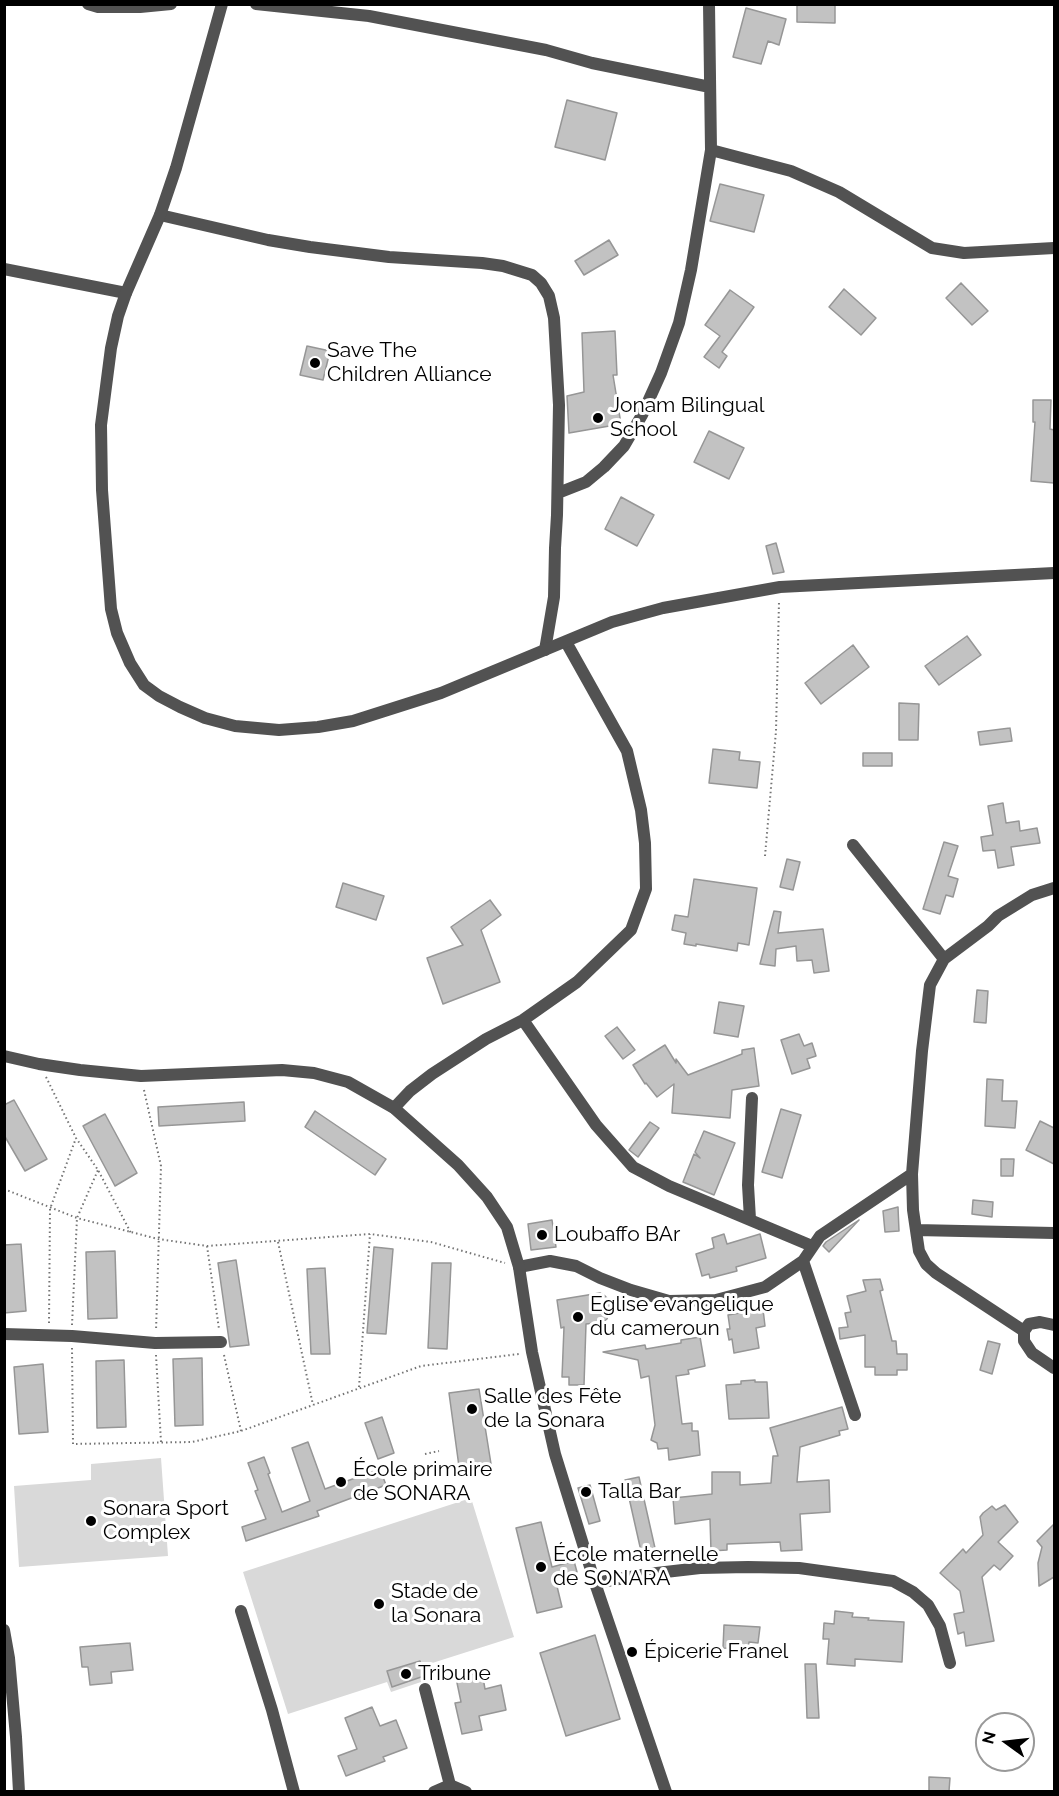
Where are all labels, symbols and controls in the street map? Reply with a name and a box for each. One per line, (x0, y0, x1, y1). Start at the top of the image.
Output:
place label: Save The Children Alliance (327, 338, 492, 388)
marker: Save The Children Alliance (308, 356, 322, 370)
place label: Jonam Bilingual School (610, 393, 764, 443)
marker: Jonam Bilingual School (591, 411, 605, 425)
place label: Loubaffo BAr (554, 1222, 680, 1248)
marker: Loubaffo BAr (535, 1228, 549, 1242)
place label: Eglise evangelique du cameroun (590, 1292, 774, 1342)
marker: Eglise evangelique du cameroun (571, 1310, 585, 1324)
place label: Salle des Fête de la Sonara (484, 1384, 621, 1434)
marker: Salle des Fête de la Sonara (465, 1402, 479, 1416)
place label: École primaire de SONARA (353, 1457, 492, 1507)
marker: École primaire de SONARA (334, 1475, 348, 1489)
place label: Talla Bar (598, 1479, 681, 1505)
marker: Talla Bar (579, 1485, 593, 1499)
place label: Sonara Sport Complex (103, 1496, 229, 1546)
marker: Sonara Sport Complex (84, 1514, 98, 1528)
place label: École maternelle de SONARA (553, 1542, 718, 1592)
marker: École maternelle de SONARA (534, 1560, 548, 1574)
place label: Stade de la Sonara (391, 1579, 481, 1629)
marker: Stade de la Sonara (372, 1597, 386, 1611)
place label: Épicerie Franel (644, 1639, 788, 1665)
marker: Épicerie Franel (625, 1645, 639, 1659)
place label: Tribune (418, 1661, 491, 1687)
marker: Tribune (399, 1667, 413, 1681)
north arrow (975, 1712, 1035, 1772)
text: N (978, 1729, 1000, 1746)

